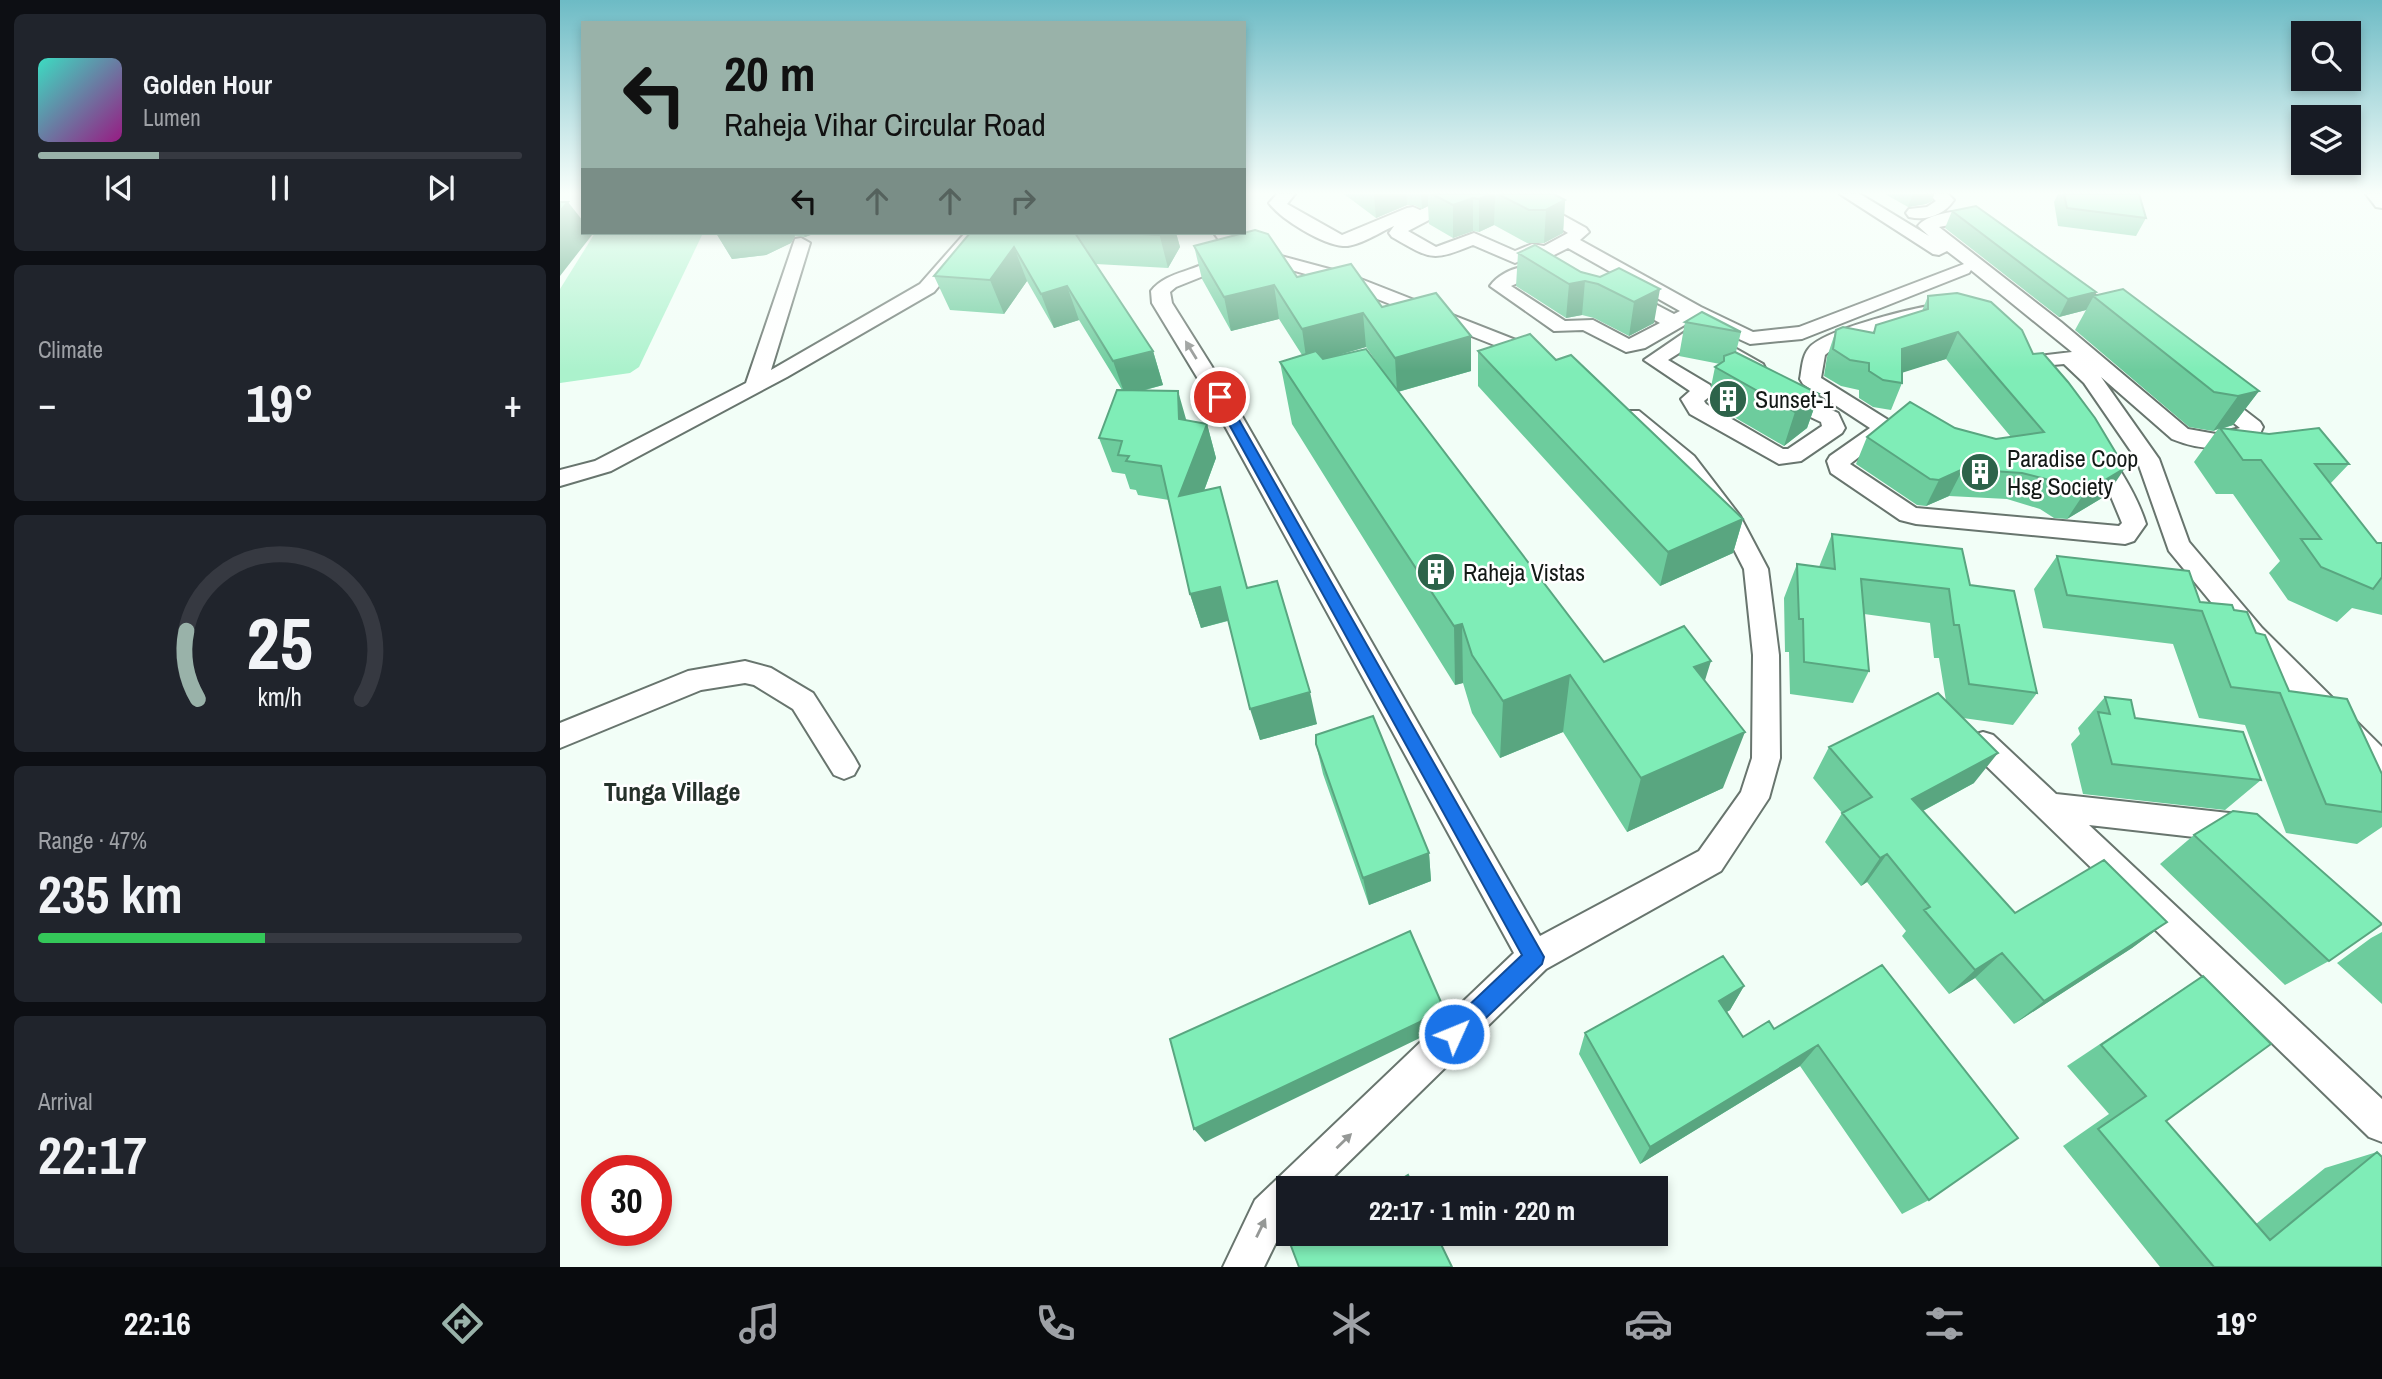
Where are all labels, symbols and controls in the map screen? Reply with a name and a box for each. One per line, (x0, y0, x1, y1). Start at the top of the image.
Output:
map controls (2291, 21, 2361, 175)
button: search (2291, 21, 2361, 91)
text: 20 m (724, 40, 816, 106)
icon: left (609, 49, 700, 140)
text: Golden Hour (143, 67, 272, 102)
text: Lumen (143, 102, 201, 133)
text: Raheja Vihar Circular Road (724, 103, 1046, 146)
button: layers (2291, 105, 2361, 175)
icon: previous (100, 169, 138, 207)
icon: pause (261, 169, 299, 207)
icon: next (422, 169, 460, 207)
icon: left (785, 182, 823, 220)
icon: ahead (858, 182, 896, 220)
icon: ahead (931, 182, 969, 220)
icon: right (1004, 182, 1042, 220)
text: Climate (38, 334, 103, 365)
one-way arrow (1184, 340, 1197, 359)
pin (1190, 367, 1250, 427)
text: 19° (246, 368, 314, 438)
text: − (38, 378, 56, 429)
text: + (504, 378, 522, 429)
icon: arrive (1201, 378, 1239, 416)
building icon: Sunset-1 (1707, 378, 1749, 420)
place label: Sunset-1 (1755, 383, 1834, 415)
place label: Paradise Coop Hsg Society (2007, 442, 2138, 502)
building icon: Paradise Coop Hsg Society (1959, 451, 2001, 493)
building icon: Raheja Vistas (1415, 551, 1457, 593)
place label: Raheja Vistas (1463, 556, 1585, 588)
text: 25 (247, 595, 313, 693)
text: km/h (258, 680, 302, 714)
district label: Tunga Village (604, 774, 740, 809)
text: Range · 47% (38, 825, 147, 856)
text: 235 km (38, 859, 183, 929)
position arrow (1417, 997, 1491, 1071)
text: Arrival (38, 1086, 93, 1117)
text: 22:17 (38, 1120, 147, 1190)
one-way arrow (1335, 1133, 1352, 1149)
speed limit sign: 30 (581, 1155, 672, 1246)
text: 22:17 · 1 min · 220 m (1369, 1193, 1575, 1228)
one-way arrow (1256, 1218, 1267, 1238)
icon: directions (438, 1299, 487, 1348)
icon: music (735, 1299, 784, 1348)
icon: phone (1031, 1299, 1080, 1348)
icon: climate (1327, 1299, 1376, 1348)
icon: car (1624, 1299, 1673, 1348)
icon: filters (1920, 1299, 1969, 1348)
text: 22:16 (124, 1302, 191, 1345)
text: 19° (2216, 1302, 2258, 1345)

